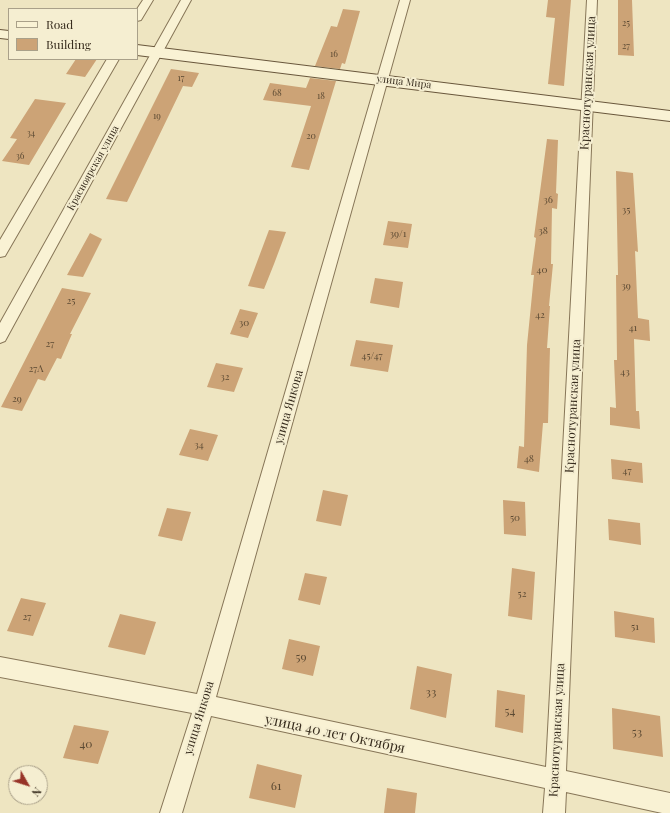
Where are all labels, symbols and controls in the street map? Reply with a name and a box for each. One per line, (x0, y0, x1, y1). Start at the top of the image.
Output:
legend (8, 8, 138, 60)
text: Road (46, 16, 73, 32)
street label: Краснотуранская улица (577, 16, 599, 150)
house number: 25 (622, 18, 630, 28)
text: Building (46, 36, 91, 52)
house number: 27 (622, 41, 630, 51)
house number: 16 (330, 49, 338, 59)
house number: 17 (178, 73, 184, 83)
street label: улица Мира (376, 73, 432, 91)
house number: 68 (272, 88, 282, 98)
house number: 18 (317, 91, 325, 101)
house number: 19 (153, 111, 161, 121)
street label: Красноярская улица (65, 123, 121, 213)
house number: 34 (27, 128, 35, 138)
house number: 20 (306, 131, 316, 141)
house number: 36 (16, 151, 24, 161)
house number: 36 (543, 194, 553, 206)
house number: 35 (622, 204, 630, 216)
house number: 38 (538, 225, 548, 237)
house number: 39/1 (389, 228, 407, 240)
house number: 40 (537, 264, 547, 276)
house number: 39 (621, 280, 631, 292)
house number: 25 (67, 295, 75, 307)
house number: 42 (535, 309, 545, 321)
house number: 30 (239, 317, 249, 329)
house number: 41 (629, 322, 637, 334)
house number: 27 (46, 338, 54, 350)
street label: Краснотуранская улица (562, 339, 584, 473)
house number: 45/47 (362, 350, 382, 362)
house number: 27А (28, 363, 44, 375)
house number: 43 (620, 366, 630, 378)
street label: улица Янкова (272, 368, 306, 446)
house number: 32 (220, 371, 230, 383)
house number: 29 (12, 393, 22, 405)
house number: 34 (194, 439, 204, 451)
house number: 48 (524, 453, 534, 465)
house number: 47 (623, 465, 631, 477)
house number: 50 (510, 512, 520, 524)
house number: 52 (518, 588, 526, 600)
house number: 27 (23, 611, 31, 623)
house number: 51 (631, 621, 639, 633)
house number: 59 (295, 650, 307, 664)
street label: Краснотуранская улица (546, 663, 568, 797)
street label: улица Янкова (181, 679, 217, 757)
house number: 33 (426, 685, 436, 699)
house number: 54 (505, 704, 515, 718)
street label: улица 40 лет Октября (263, 711, 407, 757)
house number: 53 (632, 725, 642, 739)
house number: 40 (79, 737, 93, 751)
north arrow (8, 765, 48, 805)
house number: 61 (271, 779, 281, 793)
text: N (29, 784, 45, 800)

